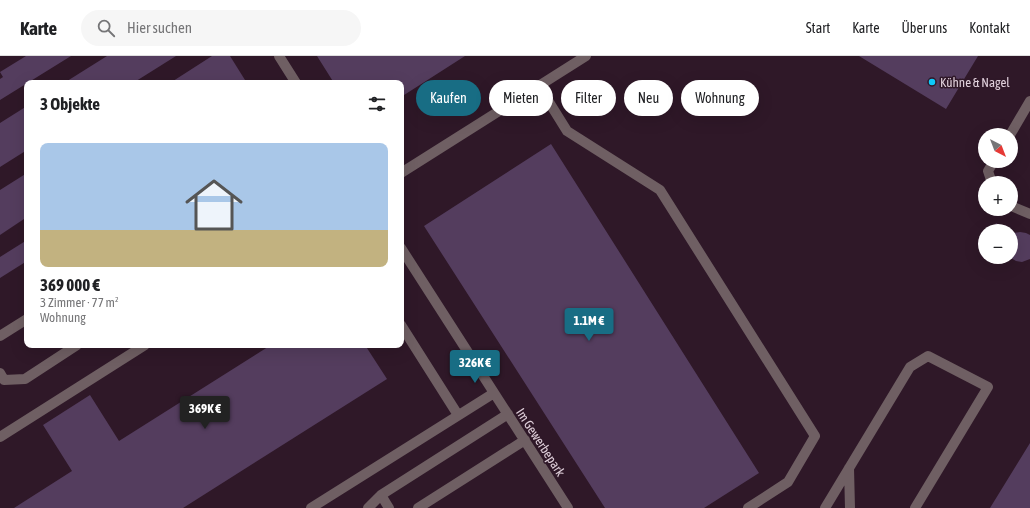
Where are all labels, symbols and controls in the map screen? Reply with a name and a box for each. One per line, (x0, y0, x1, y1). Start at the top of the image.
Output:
search box (81, 10, 361, 46)
text: Karte (20, 17, 57, 39)
icon: search (95, 17, 117, 39)
text: Hier suchen (127, 19, 192, 36)
text: Start (806, 20, 830, 36)
text: Karte (852, 20, 880, 36)
text: Über uns (902, 20, 947, 36)
text: Kontakt (969, 20, 1010, 36)
place label: Kühne & Nagel (940, 75, 1010, 90)
marker: Kühne & Nagel (927, 77, 937, 87)
chip: Kaufen (416, 80, 481, 116)
chip: Mieten (489, 80, 553, 116)
chip: Filter (561, 80, 616, 116)
chip: Neu (624, 80, 673, 116)
chip: Wohnung (681, 80, 759, 116)
icon: filters (366, 93, 388, 115)
text: 3 Objekte (40, 94, 100, 114)
north arrow (978, 128, 1018, 168)
map controls (978, 128, 1018, 264)
icon: home (178, 169, 250, 241)
button: + (978, 176, 1018, 216)
button: − (978, 224, 1018, 264)
text: 369 000 € (40, 275, 100, 295)
text: 3 Zimmer · 77 m² (40, 295, 119, 310)
pin: 1.1M € (556, 308, 622, 342)
text: Wohnung (40, 310, 86, 325)
text: 1.1M € (574, 313, 604, 328)
pin: 326K € (442, 350, 508, 384)
text: 326K € (459, 355, 491, 370)
pin: 369K € (172, 396, 238, 430)
text: 369K € (189, 401, 221, 416)
street label: Im Gewerbepark (513, 405, 568, 479)

